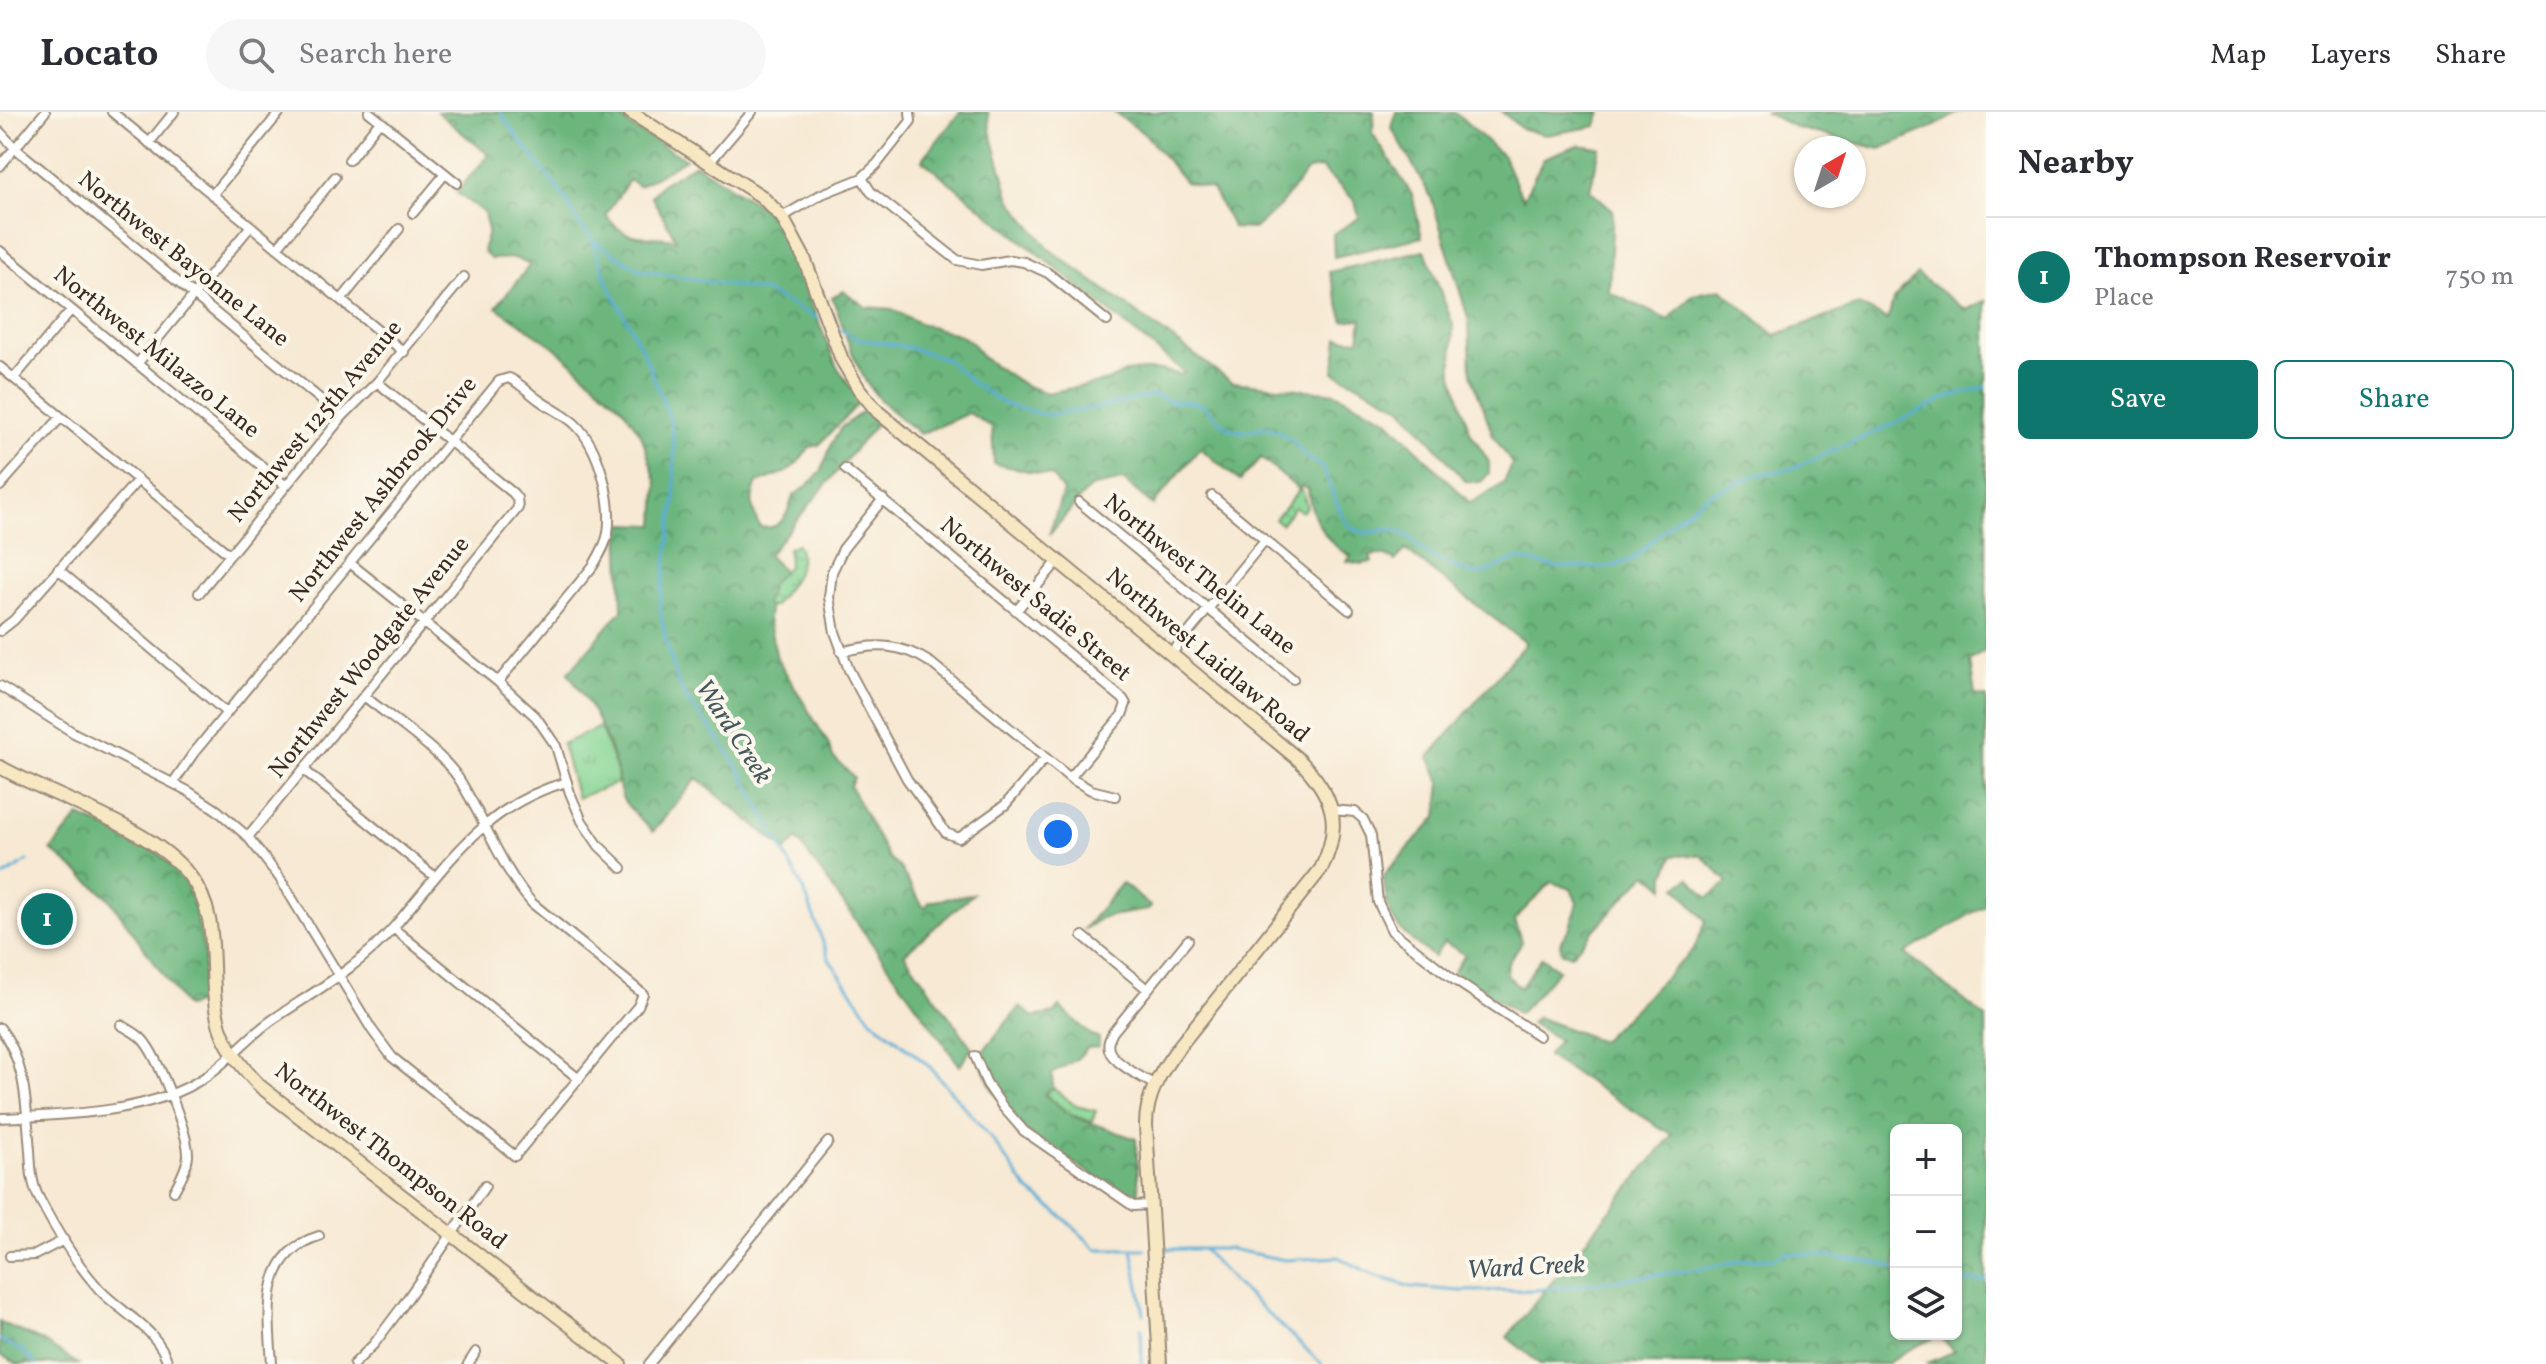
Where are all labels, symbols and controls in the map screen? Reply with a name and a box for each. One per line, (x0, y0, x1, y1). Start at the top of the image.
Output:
search box (206, 19, 766, 91)
text: Locato (40, 29, 158, 82)
icon: search (234, 33, 278, 77)
text: Search here (298, 34, 452, 76)
text: Map (2210, 36, 2266, 75)
text: Layers (2310, 36, 2391, 75)
text: Share (2435, 36, 2506, 75)
north arrow (1794, 136, 1866, 208)
text: Nearby (2018, 141, 2134, 188)
street label: Northwest Bayonne Lane (70, 164, 296, 356)
text: Thompson Reservoir (2094, 238, 2391, 280)
street label: Northwest Milazzo Lane (45, 259, 267, 447)
text: 1 (2039, 259, 2049, 295)
text: 750 m (2446, 259, 2514, 295)
text: Place (2094, 280, 2154, 316)
street label: Northwest 125th Avenue (221, 313, 411, 531)
button: Save (2018, 360, 2258, 439)
button: Share (2274, 360, 2514, 439)
street label: Northwest Ashbrook Drive (282, 370, 486, 610)
street label: Northwest Thelin Lane (1096, 487, 1302, 663)
street label: Northwest Sadie Street (932, 510, 1138, 690)
street label: Northwest Woodgate Avenue (261, 530, 479, 786)
street label: Northwest Laidlaw Road (1098, 560, 1316, 752)
water label: Ward Creek (686, 673, 780, 791)
your location (1038, 814, 1078, 854)
pin: 1 (21, 889, 73, 949)
street label: Northwest Thompson Road (267, 1055, 513, 1259)
map controls (1890, 1124, 1962, 1340)
button: + (1890, 1124, 1962, 1196)
button: − (1890, 1196, 1962, 1268)
water label: Ward Creek (1466, 1247, 1586, 1289)
button: layers (1890, 1268, 1962, 1340)

